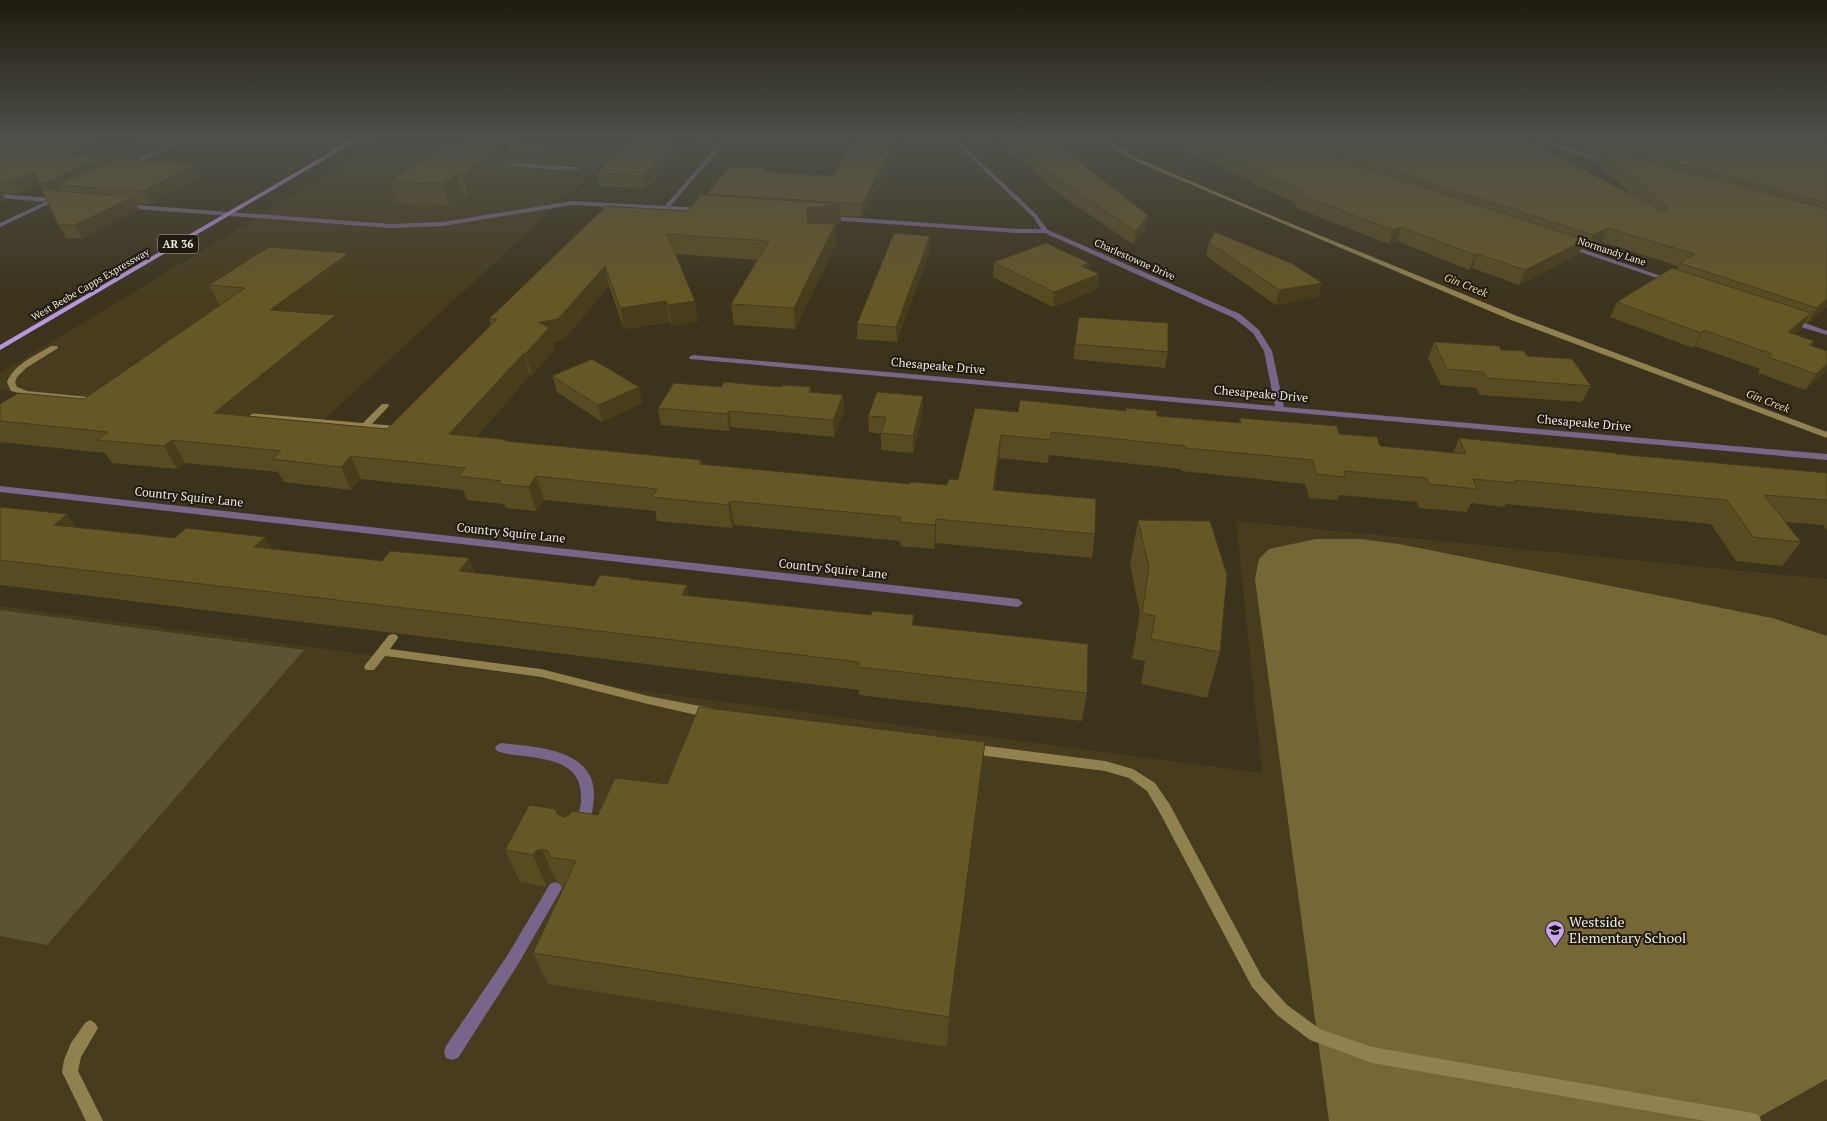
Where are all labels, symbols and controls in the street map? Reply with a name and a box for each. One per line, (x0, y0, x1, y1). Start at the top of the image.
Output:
street label: Normandy Lane (1576, 234, 1648, 269)
road number: AR 36 (158, 235, 198, 253)
street label: Charlestowne Drive (1092, 236, 1177, 283)
street label: West Beebe Capps Expressway (29, 245, 153, 324)
water label: Gin Creek (1442, 270, 1490, 300)
street label: Chesapeake Drive (890, 354, 986, 377)
street label: Chesapeake Drive (1213, 382, 1309, 405)
water label: Gin Creek (1744, 386, 1793, 416)
street label: Chesapeake Drive (1536, 411, 1632, 434)
street label: Country Squire Lane (134, 483, 244, 510)
street label: Country Squire Lane (456, 519, 566, 546)
street label: Country Squire Lane (778, 555, 888, 582)
place label: Westside Elementary School (1569, 912, 1686, 947)
school or university icon: Westside Elementary School (1544, 919, 1566, 947)

